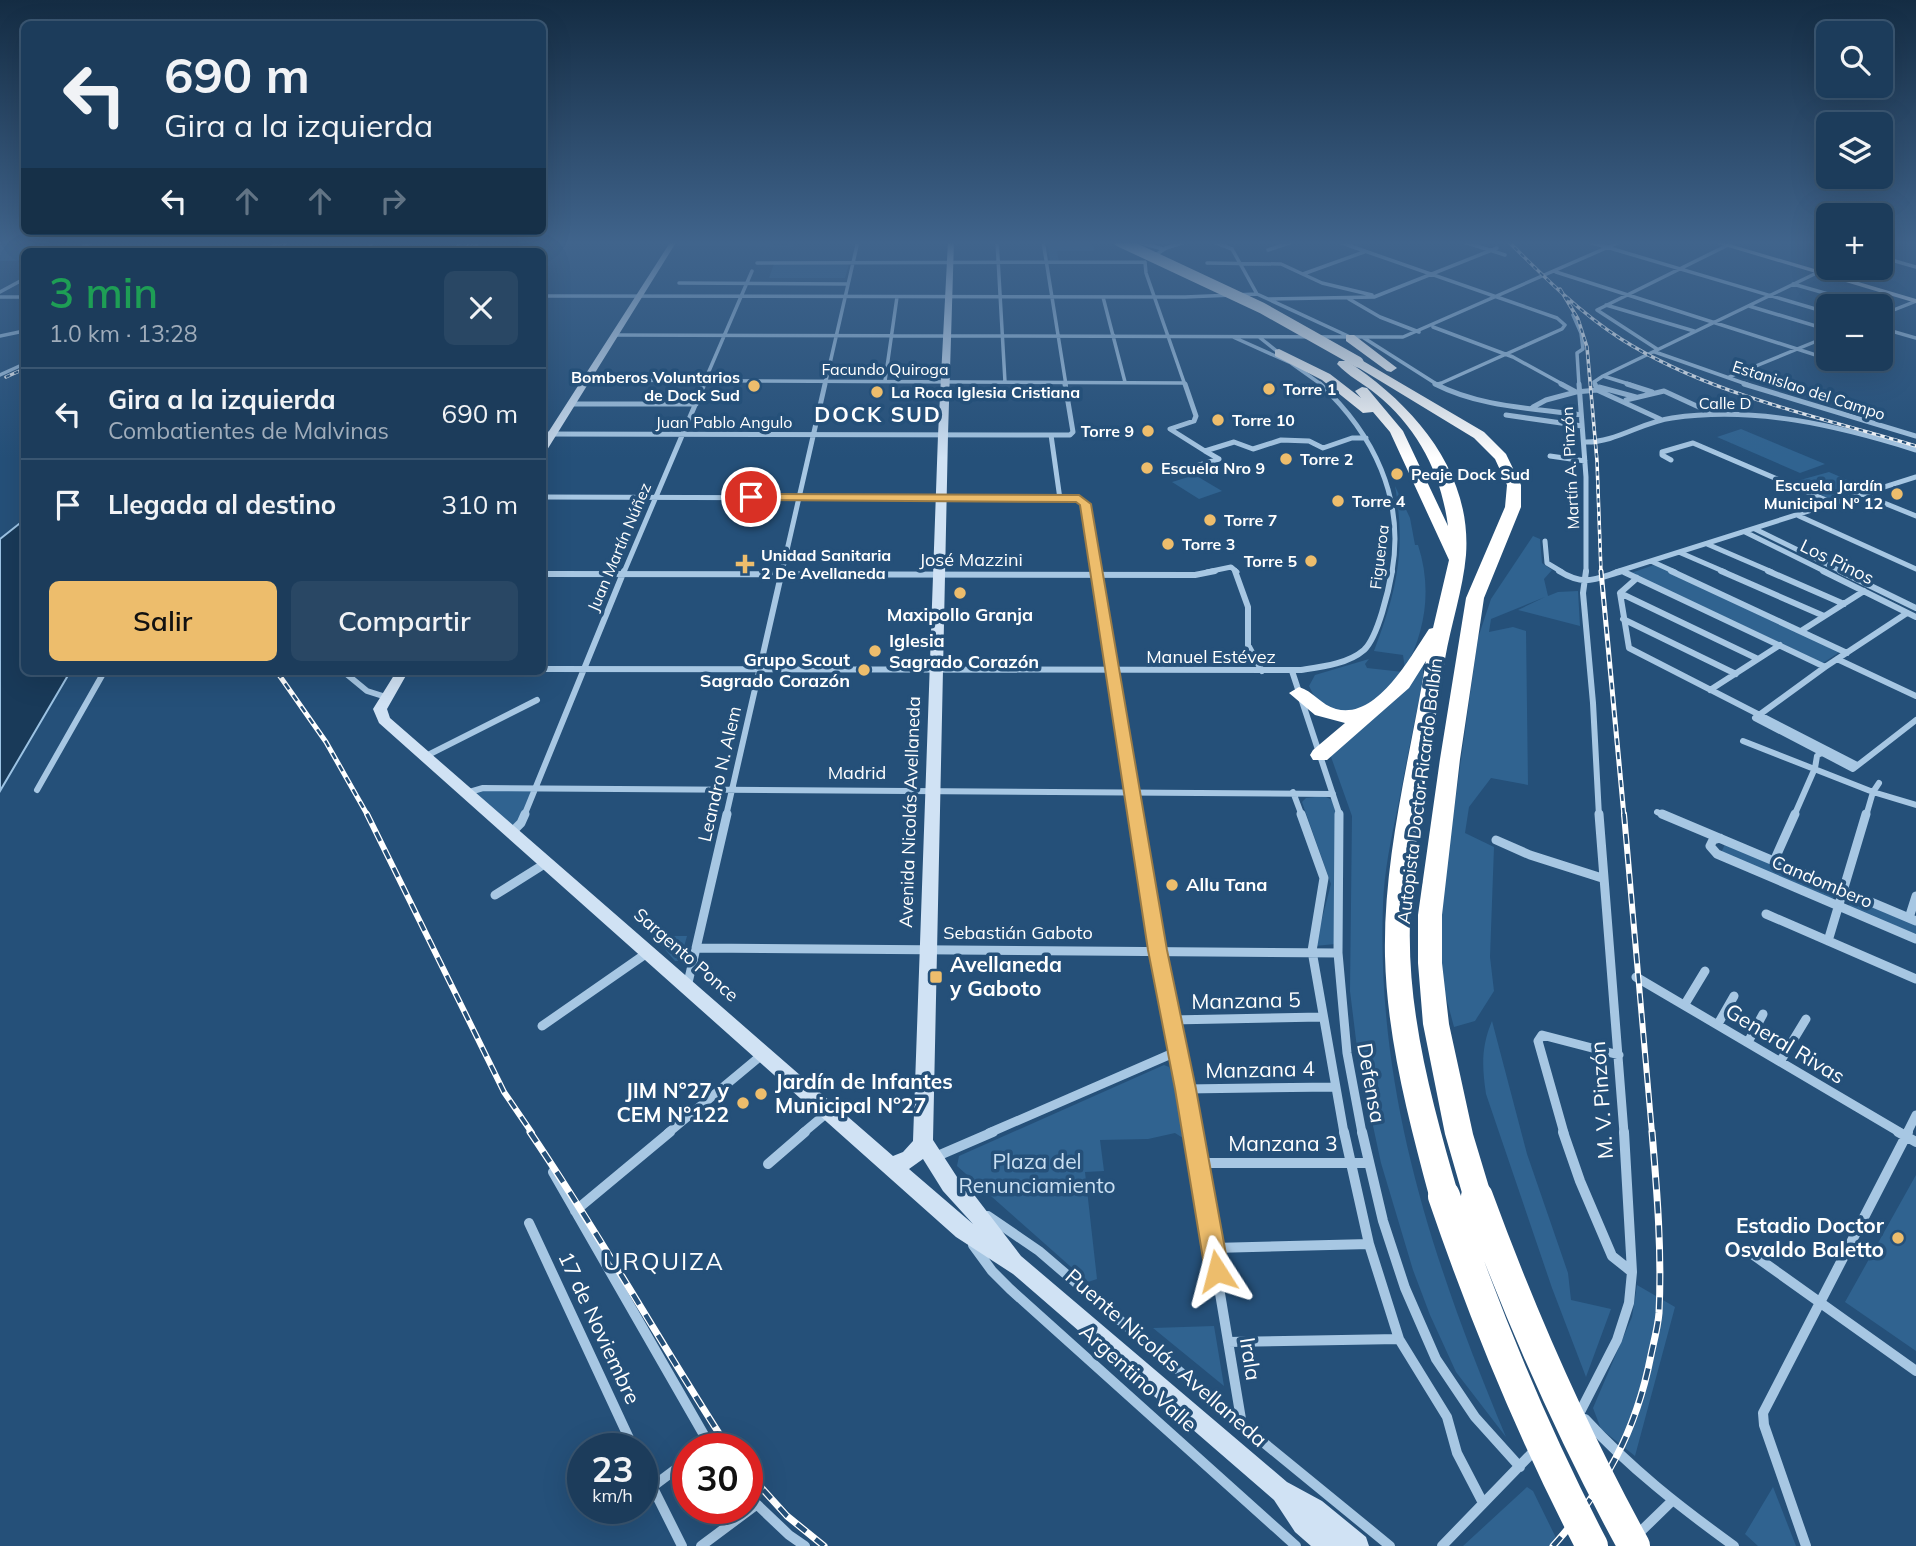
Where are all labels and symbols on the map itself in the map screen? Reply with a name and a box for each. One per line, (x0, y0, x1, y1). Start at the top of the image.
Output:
street label: Estanislao del Campo (1730, 356, 1888, 424)
street label: Facundo Quiroga (821, 359, 949, 379)
place label: Bomberos Voluntarios de Dock Sud (571, 367, 740, 405)
marker: Bomberos Voluntarios de Dock Sud (746, 378, 762, 394)
place label: Torre 1 (1283, 379, 1336, 399)
marker: Torre 1 (1261, 381, 1277, 397)
place label: La Roca Iglesia Cristiana (891, 382, 1080, 402)
marker: La Roca Iglesia Cristiana (869, 384, 885, 400)
street label: Calle D (1699, 393, 1751, 413)
district label: DOCK SUD (814, 401, 942, 427)
street label: Martín A. Pinzón (1557, 406, 1583, 530)
place label: Torre 10 (1232, 410, 1295, 430)
street label: Juan Pablo Angulo (656, 412, 792, 432)
marker: Torre 10 (1210, 412, 1226, 428)
place label: Torre 9 (1081, 421, 1134, 441)
marker: Torre 9 (1140, 423, 1156, 439)
place label: Torre 2 (1300, 449, 1353, 469)
marker: Torre 2 (1278, 451, 1294, 467)
place label: Escuela Nro 9 (1161, 458, 1265, 478)
marker: Escuela Nro 9 (1139, 460, 1155, 476)
place label: Peaje Dock Sud (1411, 464, 1530, 484)
marker: Peaje Dock Sud (1389, 466, 1405, 482)
pin (721, 467, 781, 527)
place label: Escuela Jardín Municipal Nº 12 (1764, 475, 1883, 513)
street label: Juan Martín Núñez (583, 480, 655, 614)
marker: Escuela Jardín Municipal Nº 12 (1889, 486, 1905, 502)
place label: Torre 4 (1352, 491, 1406, 511)
marker: Torre 4 (1330, 493, 1346, 509)
place label: Torre 7 (1224, 510, 1277, 530)
marker: Torre 7 (1202, 512, 1218, 528)
street label: Figueroa (1365, 524, 1393, 590)
place label: Torre 3 (1182, 534, 1235, 554)
street label: Los Pinos (1797, 534, 1878, 589)
marker: Torre 3 (1160, 536, 1176, 552)
place label: Unidad Sanitaria 2 De Avellaneda (761, 545, 891, 583)
street label: José Mazzini (919, 548, 1023, 571)
place label: Torre 5 (1244, 551, 1297, 571)
marker: Torre 5 (1303, 553, 1319, 569)
marker: Unidad Sanitaria 2 De Avellaneda (735, 554, 755, 574)
marker: Maxipollo Granja (952, 585, 968, 601)
place label: Maxipollo Granja (887, 603, 1033, 626)
place label: Iglesia Sagrado Corazón (889, 629, 1039, 673)
marker: Iglesia Sagrado Corazón (867, 643, 883, 659)
street label: Manuel Estévez (1146, 645, 1276, 668)
place label: Grupo Scout Sagrado Corazón (700, 648, 850, 692)
street label: Autopista Doctor Ricardo Balbín (1392, 657, 1447, 925)
marker: Grupo Scout Sagrado Corazón (856, 662, 872, 678)
street label: Avenida Nicolás Avellaneda (894, 696, 925, 928)
street label: Leandro N. Alem (693, 704, 746, 844)
street label: Madrid (828, 761, 886, 784)
street label: Candombero (1768, 850, 1876, 913)
place label: Allu Tana (1186, 873, 1267, 896)
marker: Allu Tana (1164, 877, 1180, 893)
street label: Sargento Ponce (629, 903, 743, 1006)
street label: Sebastián Gaboto (943, 921, 1093, 944)
place label: Avellaneda y Gaboto (949, 951, 1062, 1001)
marker: Avellaneda y Gaboto (928, 969, 944, 985)
street label: Manzana 5 (1191, 986, 1301, 1014)
street label: General Rivas (1721, 997, 1850, 1089)
street label: M. V. Pinzón (1584, 1040, 1618, 1160)
street label: Defensa (1352, 1041, 1392, 1125)
street label: Manzana 4 (1205, 1055, 1315, 1083)
place label: Jardín de Infantes Municipal N°27 (775, 1068, 953, 1118)
place label: JIM N°27 y CEM N°122 (616, 1077, 730, 1127)
marker: Jardín de Infantes Municipal N°27 (753, 1086, 769, 1102)
marker: JIM N°27 y CEM N°122 (735, 1095, 751, 1111)
street label: Manzana 3 (1228, 1130, 1338, 1156)
park label: Plaza del Renunciamiento (959, 1148, 1115, 1198)
place label: Estadio Doctor Osvaldo Baletto (1724, 1212, 1885, 1262)
marker: Estadio Doctor Osvaldo Baletto (1890, 1230, 1906, 1246)
position arrow (1180, 1234, 1254, 1308)
district label: URQUIZA (603, 1246, 725, 1276)
street label: 17 de Noviembre (553, 1247, 647, 1408)
street label: Puente Nicolás Avellaneda (1060, 1263, 1273, 1452)
street label: Argentino Valle (1075, 1318, 1203, 1437)
street label: Irala (1235, 1335, 1267, 1382)
speed limit sign: 30 (672, 1433, 763, 1524)

